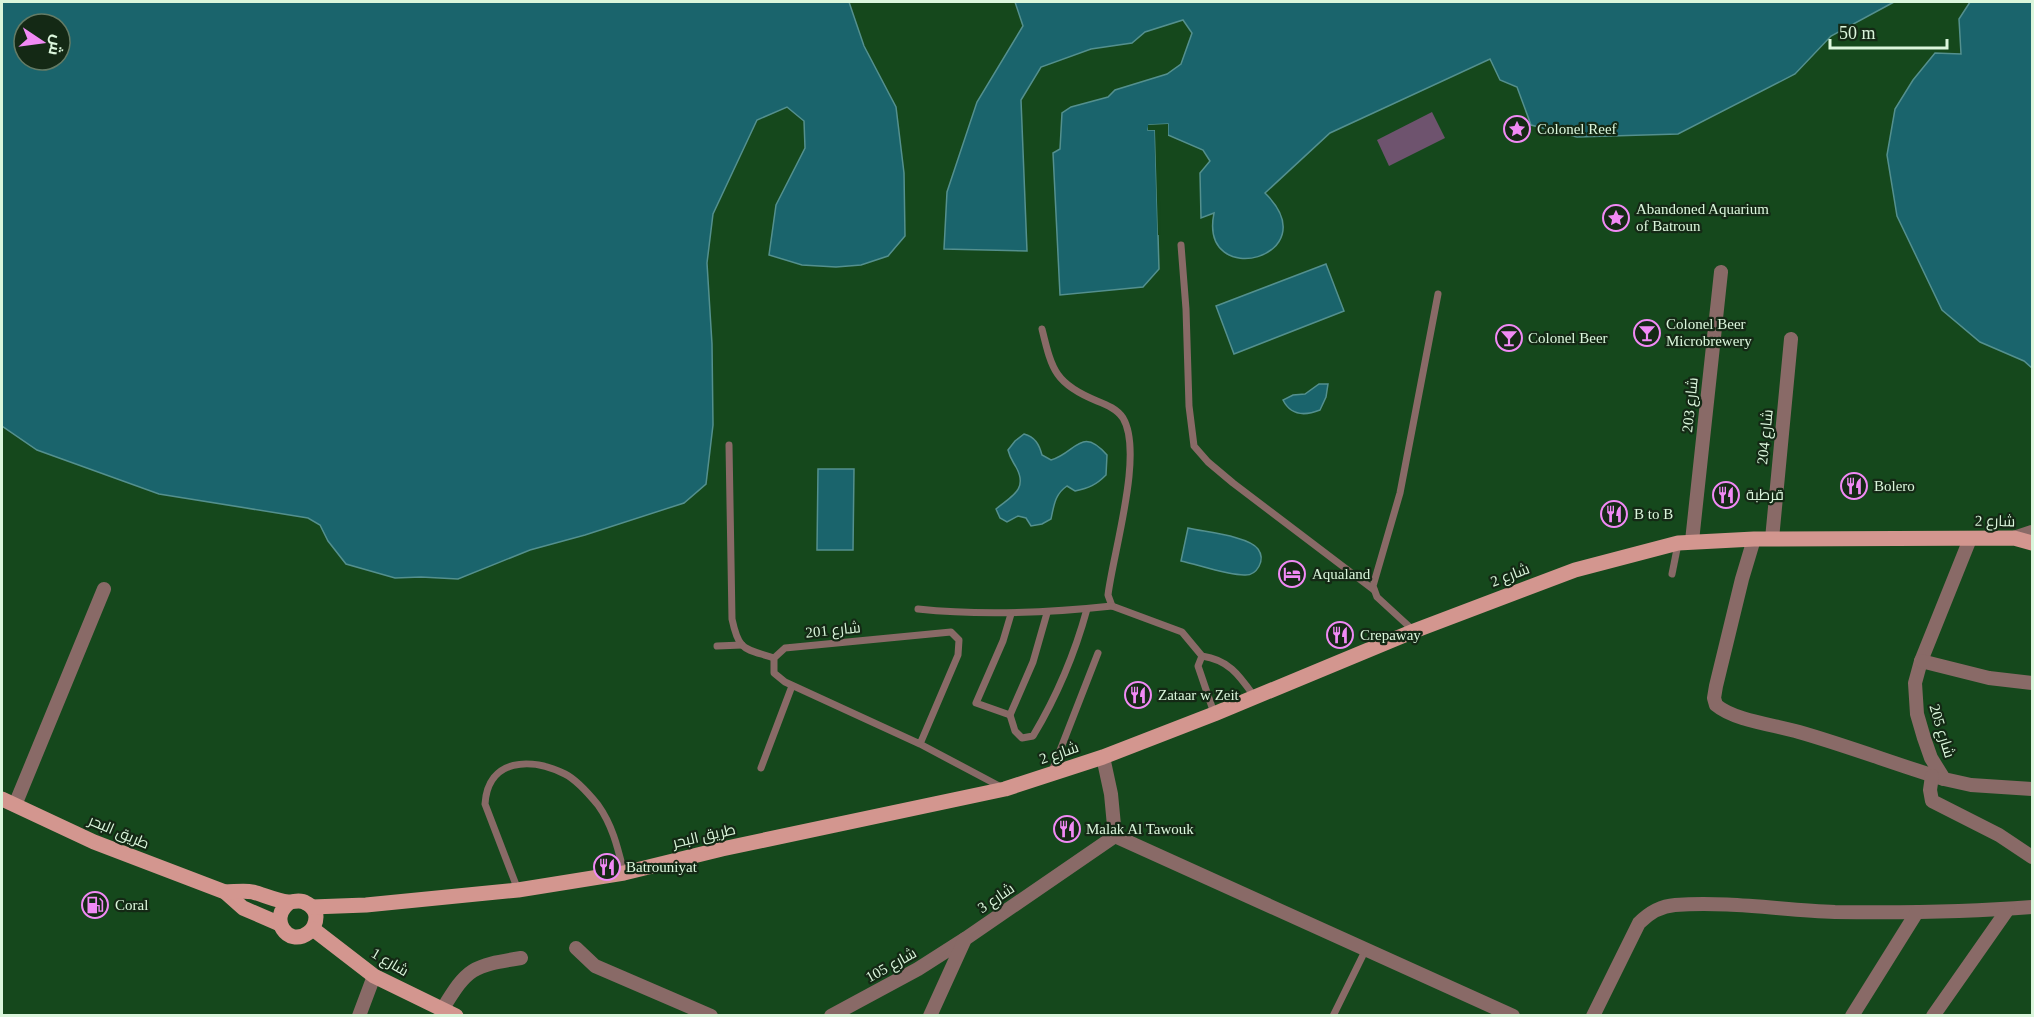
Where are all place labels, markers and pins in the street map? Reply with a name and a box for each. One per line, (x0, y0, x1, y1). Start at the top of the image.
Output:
place icon: Colonel Reef (1502, 114, 1532, 144)
place label: Colonel Reef (1537, 121, 1617, 137)
place label: Abandoned Aquarium of Batroun (1636, 201, 1769, 234)
place icon: Abandoned Aquarium of Batroun (1601, 203, 1631, 233)
place label: Colonel Beer Microbrewery (1666, 316, 1752, 349)
bar icon: Colonel Beer Microbrewery (1632, 318, 1662, 348)
bar icon: Colonel Beer (1494, 323, 1524, 353)
place label: Colonel Beer (1528, 330, 1608, 346)
restaurant icon: Bolero (1839, 471, 1869, 501)
place label: Bolero (1874, 478, 1915, 494)
restaurant icon: قرطبة (1711, 480, 1741, 510)
place label: قرطبة (1746, 487, 1784, 504)
restaurant icon: B to B (1599, 499, 1629, 529)
place label: B to B (1634, 506, 1673, 522)
hotel icon: Aqualand (1277, 559, 1307, 589)
place label: Aqualand (1312, 566, 1371, 582)
restaurant icon: Crepaway (1325, 620, 1355, 650)
place label: Crepaway (1360, 627, 1421, 643)
restaurant icon: Zataar w Zeit (1123, 680, 1153, 710)
place label: Zataar w Zeit (1158, 687, 1240, 703)
restaurant icon: Malak Al Tawouk (1052, 814, 1082, 844)
place label: Malak Al Tawouk (1086, 821, 1194, 837)
restaurant icon: Batrouniyat (592, 852, 622, 882)
place label: Batrouniyat (626, 859, 698, 875)
fuel station icon: Coral (80, 890, 110, 920)
place label: Coral (115, 897, 148, 913)

